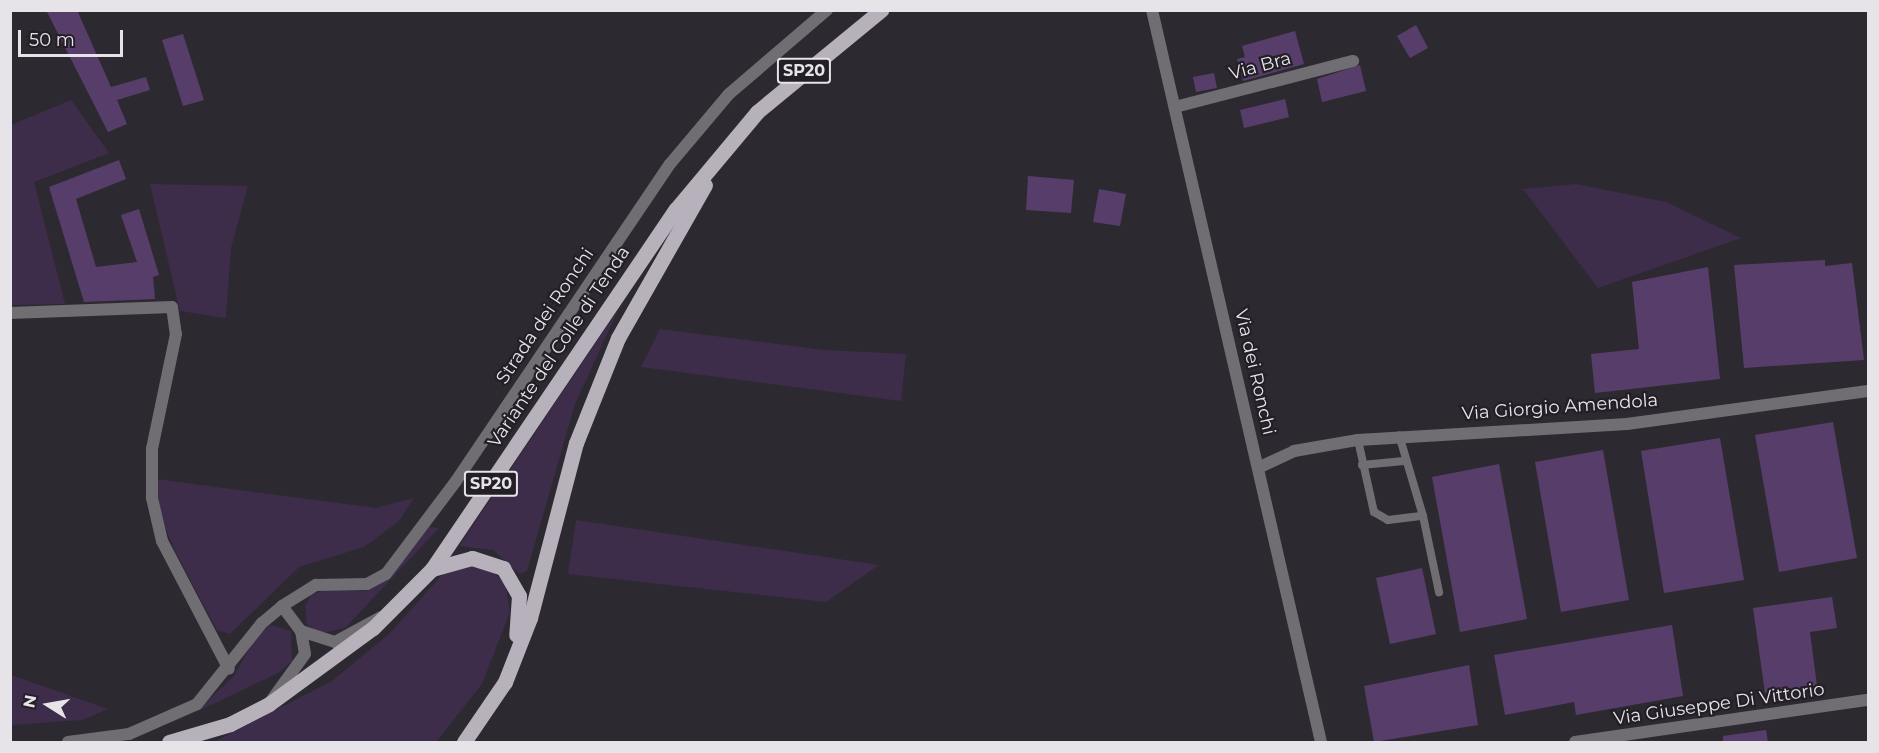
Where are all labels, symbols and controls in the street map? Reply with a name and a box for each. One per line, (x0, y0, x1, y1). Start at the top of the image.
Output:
scale bar (21, 18, 126, 56)
text: 50 m (29, 29, 75, 51)
street label: Via Bra (1227, 47, 1293, 85)
road number: SP20 (776, 58, 832, 84)
street label: Variante del Colle di Tenda (484, 242, 634, 452)
street label: Strada dei Ronchi (492, 244, 598, 388)
street label: Via dei Ronchi (1230, 307, 1280, 437)
street label: Via Giorgio Amendola (1461, 389, 1659, 425)
road number: SP20 (462, 471, 520, 497)
north arrow (18, 675, 78, 735)
street label: Via Giuseppe Di Vittorio (1612, 678, 1826, 730)
text: N (19, 693, 40, 710)

